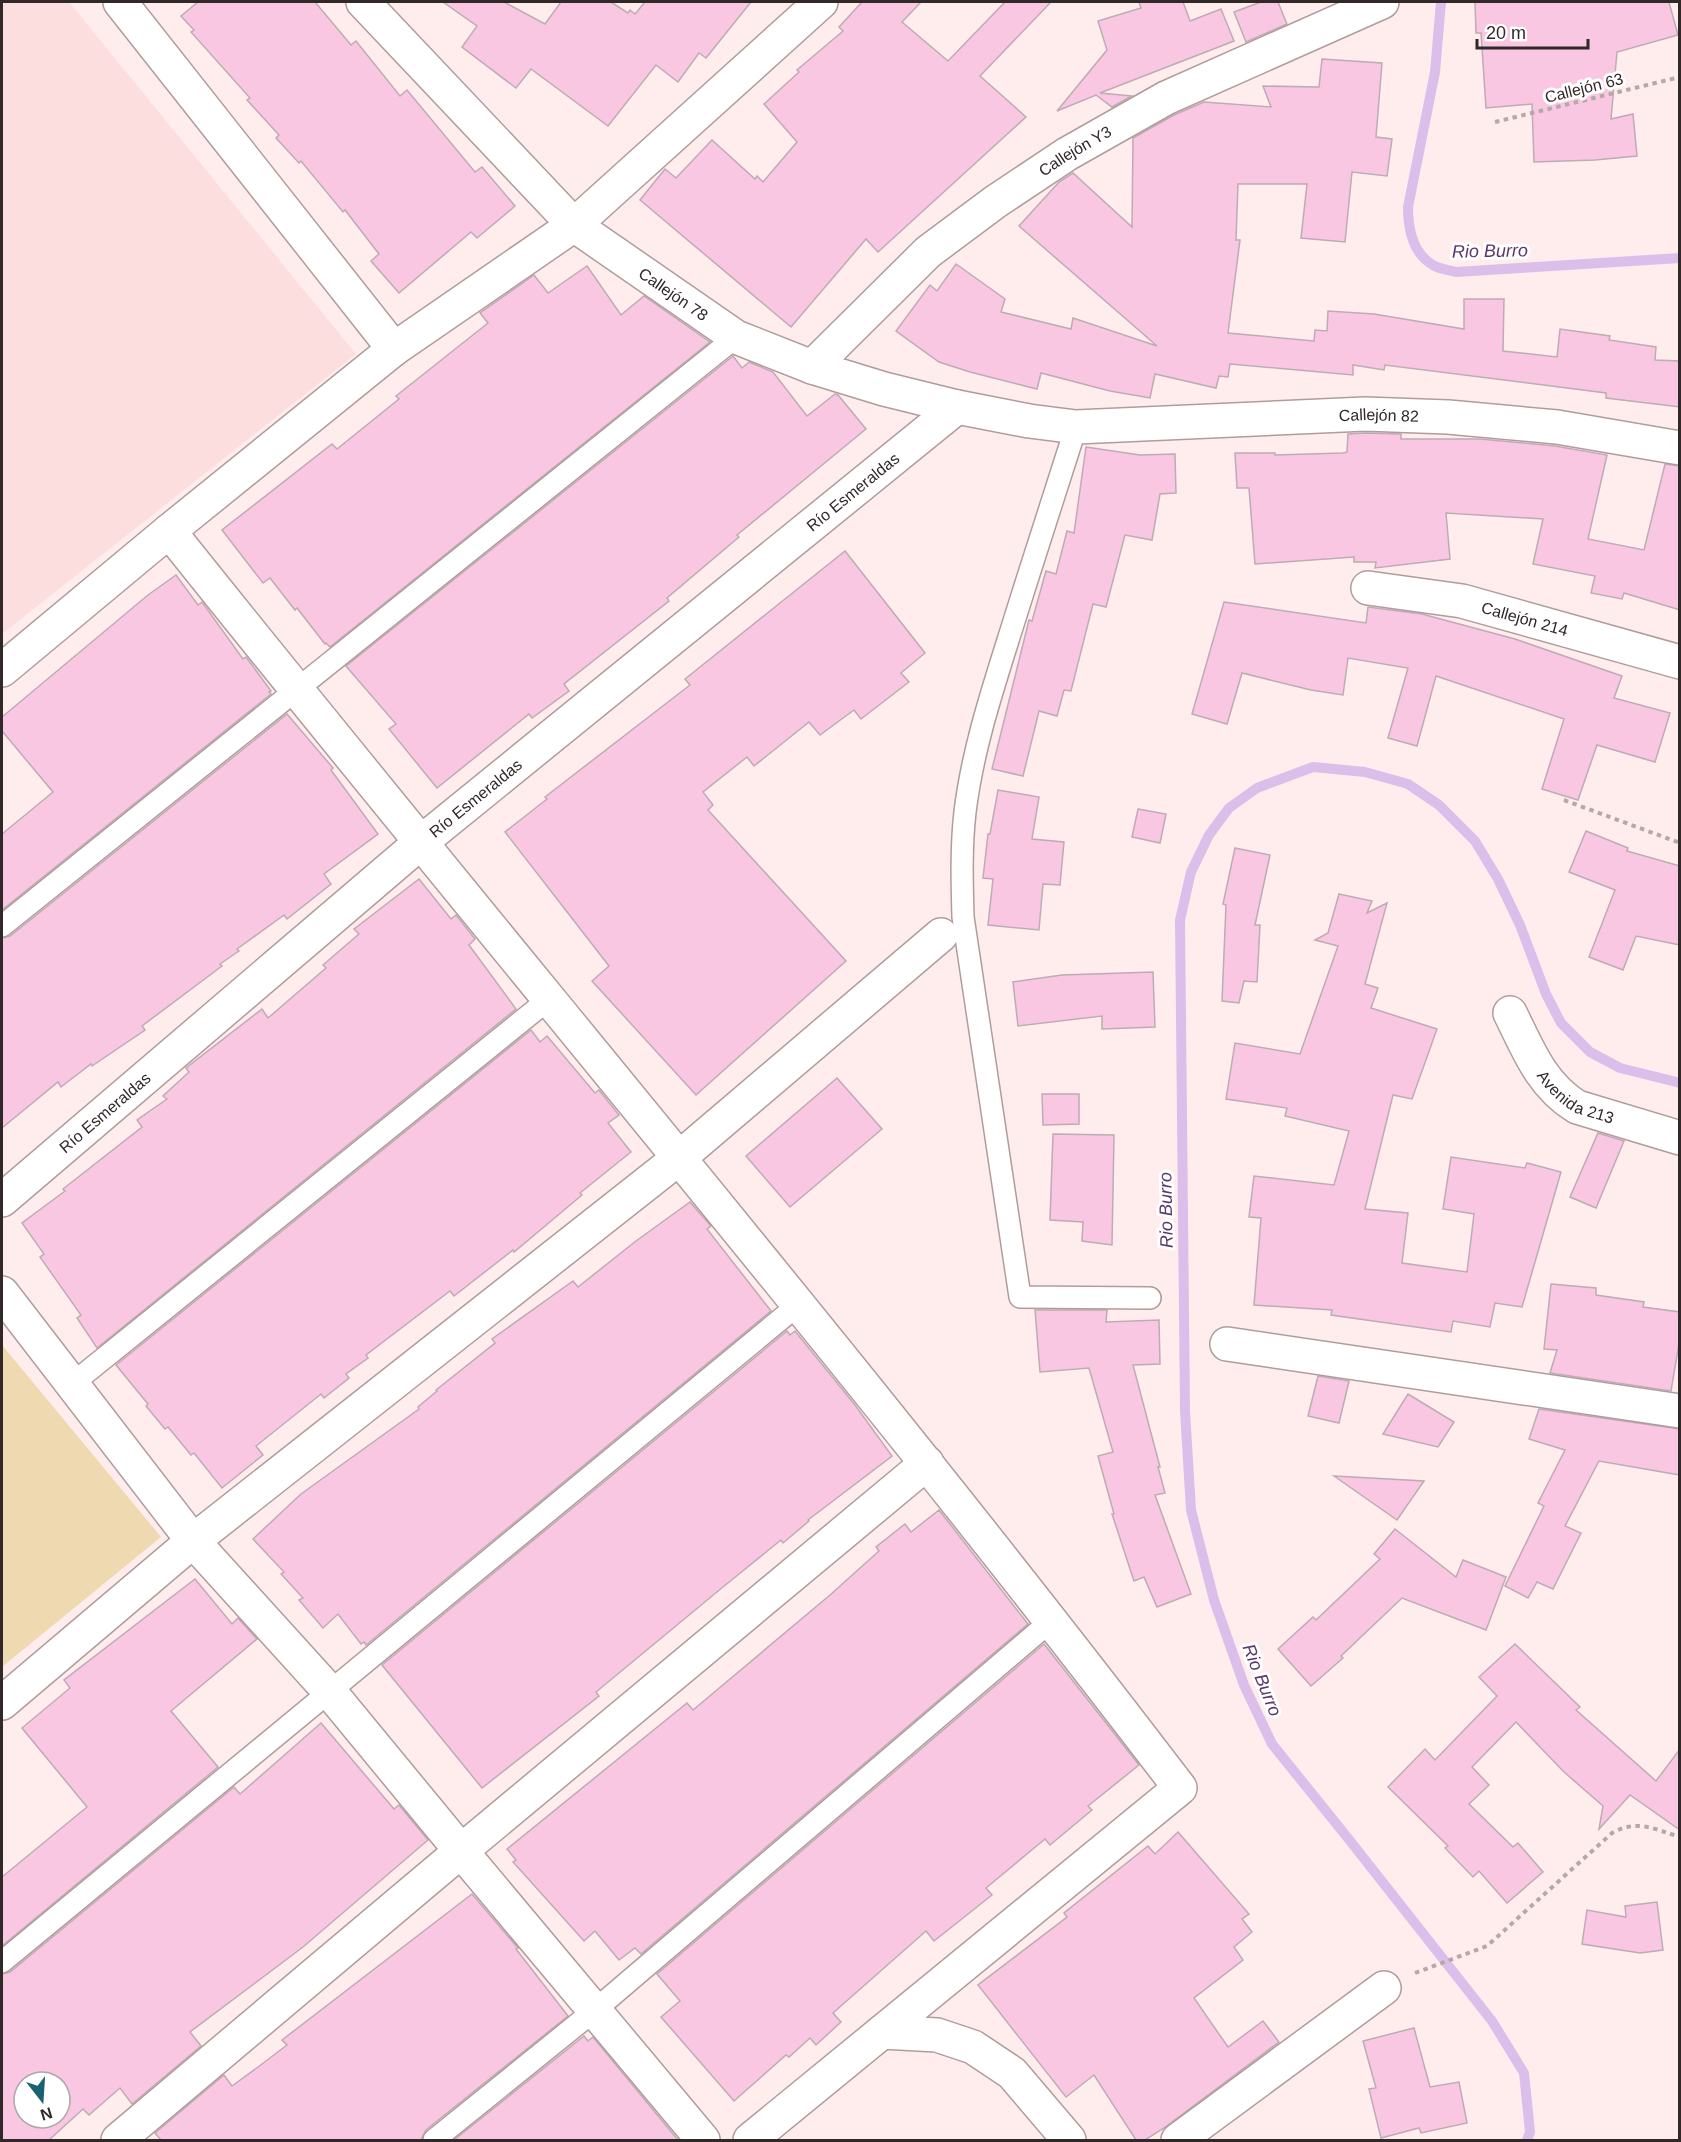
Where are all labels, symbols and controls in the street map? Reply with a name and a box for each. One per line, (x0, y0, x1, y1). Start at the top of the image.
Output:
scale bar (1477, 12, 1588, 50)
text: 20 m (1486, 23, 1526, 43)
street label: Callejón 63 (1543, 70, 1625, 106)
street label: Callejón Y3 (1035, 122, 1114, 179)
water label: Rio Burro (1452, 240, 1528, 262)
street label: Callejón 78 (636, 264, 711, 324)
street label: Callejón 82 (1338, 405, 1419, 424)
street label: Río Esmeraldas (803, 449, 902, 534)
street label: Callejón 214 (1480, 598, 1570, 639)
street label: Río Esmeraldas (426, 756, 525, 841)
street label: Avenida 213 (1534, 1067, 1616, 1126)
street label: Río Esmeraldas (56, 1069, 153, 1156)
water label: Rio Burro (1155, 1172, 1177, 1248)
water label: Rio Burro (1238, 1641, 1286, 1719)
north arrow (12, 2070, 72, 2130)
text: N (38, 2104, 54, 2124)

